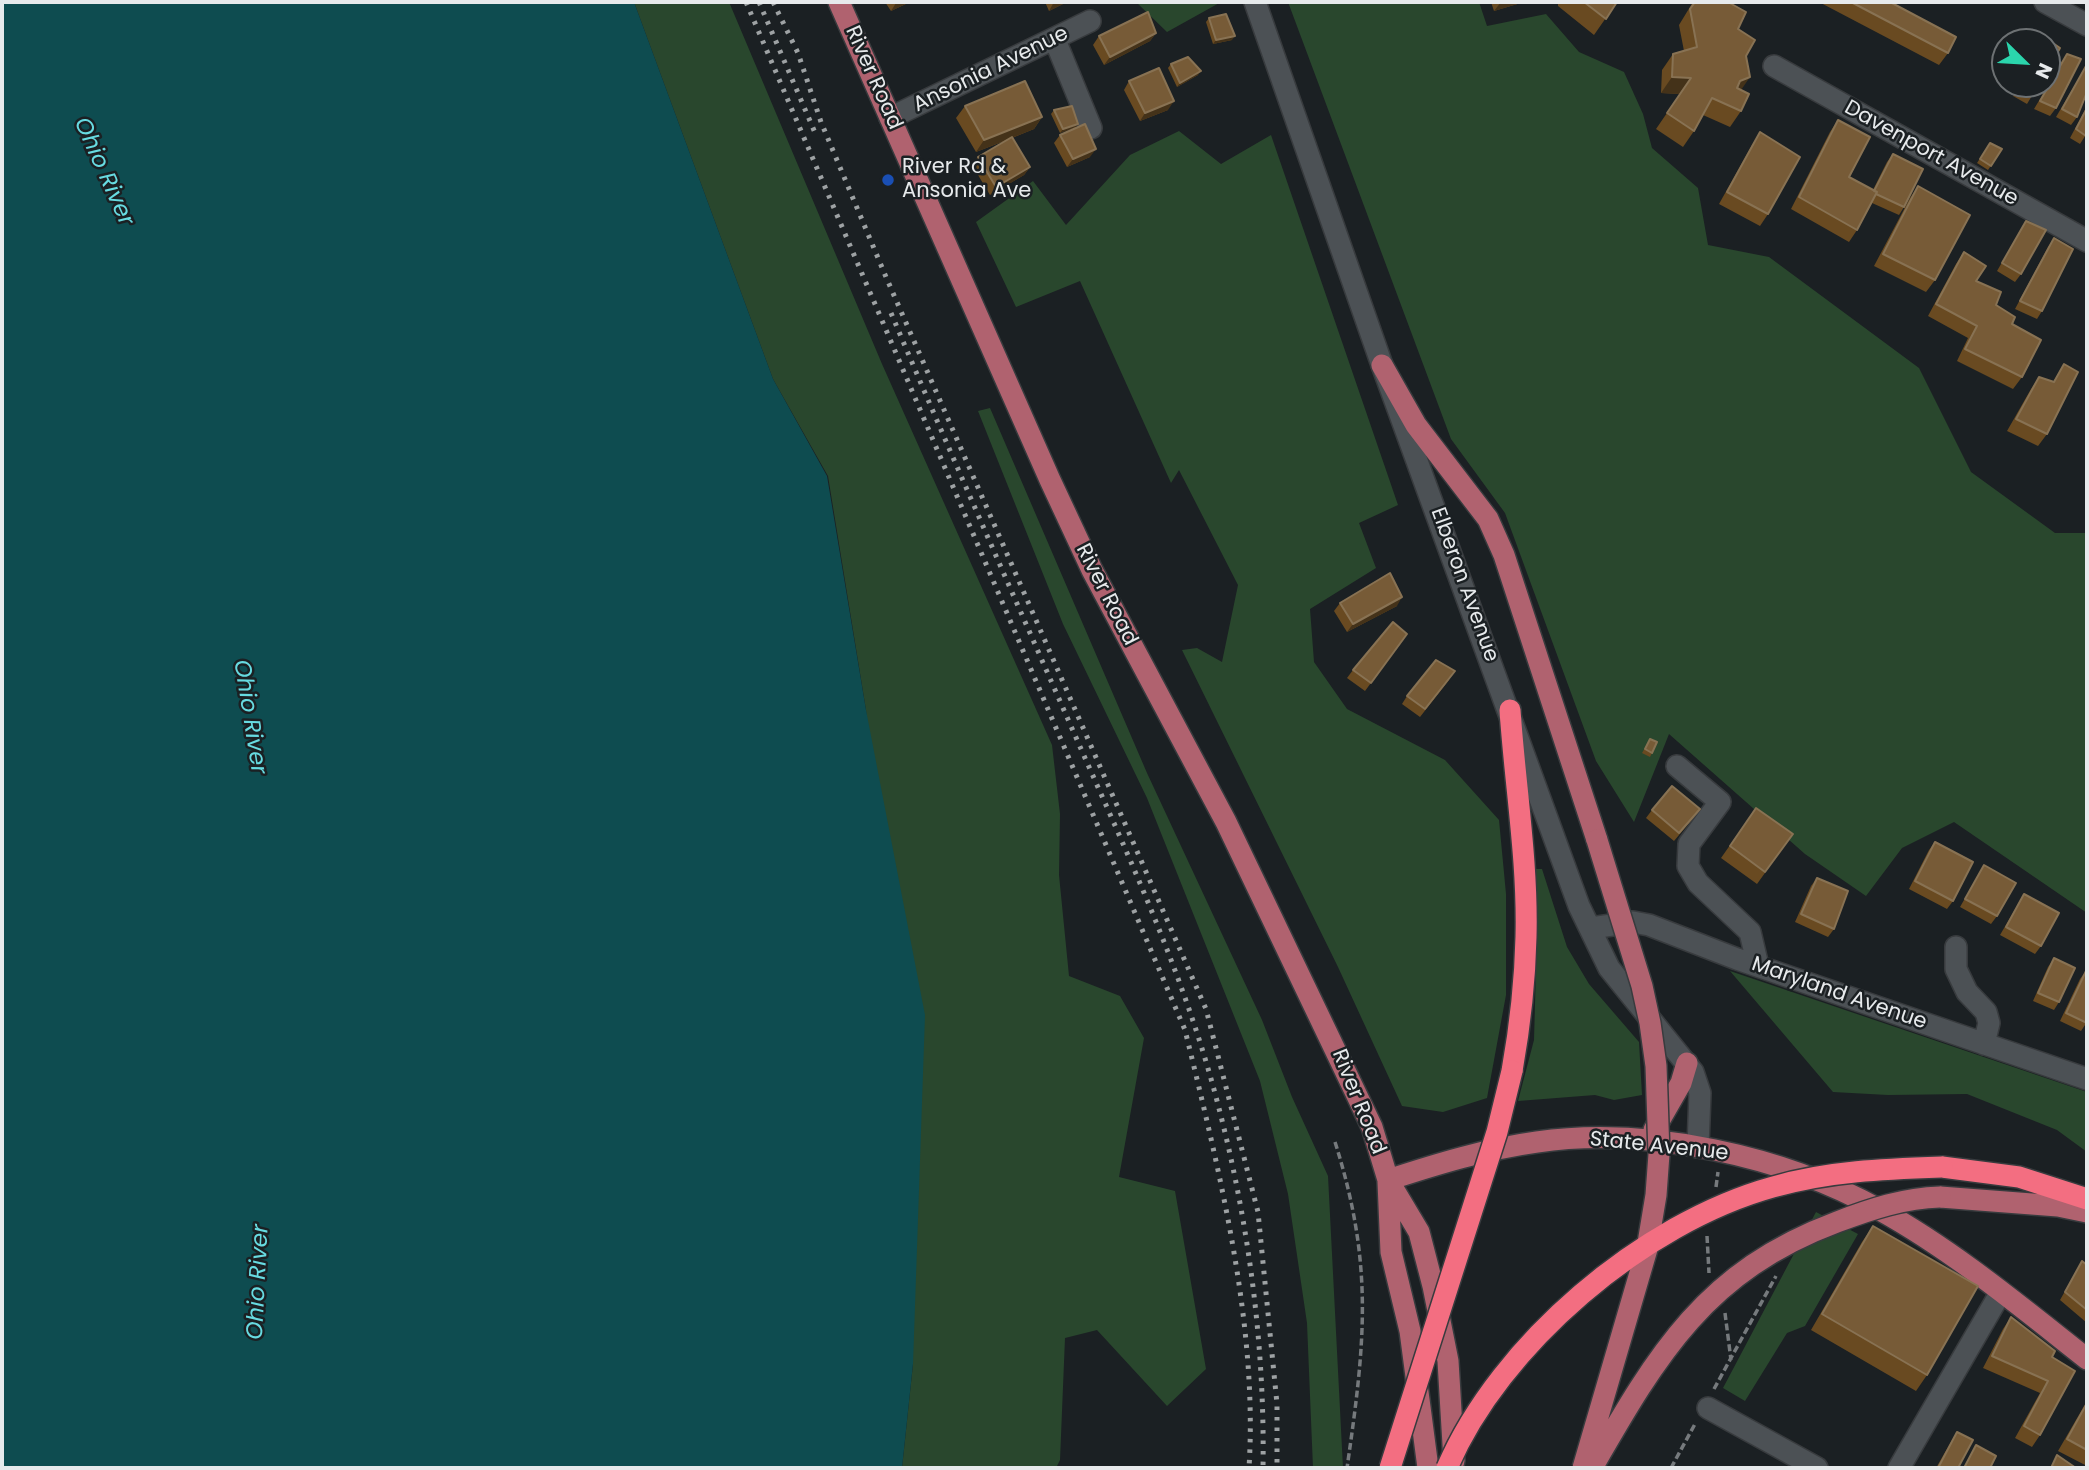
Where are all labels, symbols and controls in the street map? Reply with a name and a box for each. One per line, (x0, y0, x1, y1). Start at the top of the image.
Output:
street label: River Road (839, 22, 907, 134)
street label: Ansonia Avenue (909, 22, 1073, 118)
north arrow (1991, 28, 2061, 98)
text: N (2029, 59, 2059, 83)
street label: Davenport Avenue (1840, 96, 2022, 212)
water label: Ohio River (67, 114, 139, 230)
place label: River Rd & Ansonia Ave (902, 155, 1031, 205)
marker: River Rd & Ansonia Ave (880, 172, 896, 188)
street label: Elberon Avenue (1424, 504, 1504, 666)
street label: River Road (1070, 540, 1142, 650)
water label: Ohio River (226, 658, 272, 776)
street label: Maryland Avenue (1748, 952, 1930, 1036)
street label: River Road (1326, 1046, 1390, 1158)
street label: State Avenue (1588, 1127, 1730, 1167)
water label: Ohio River (242, 1224, 276, 1340)

